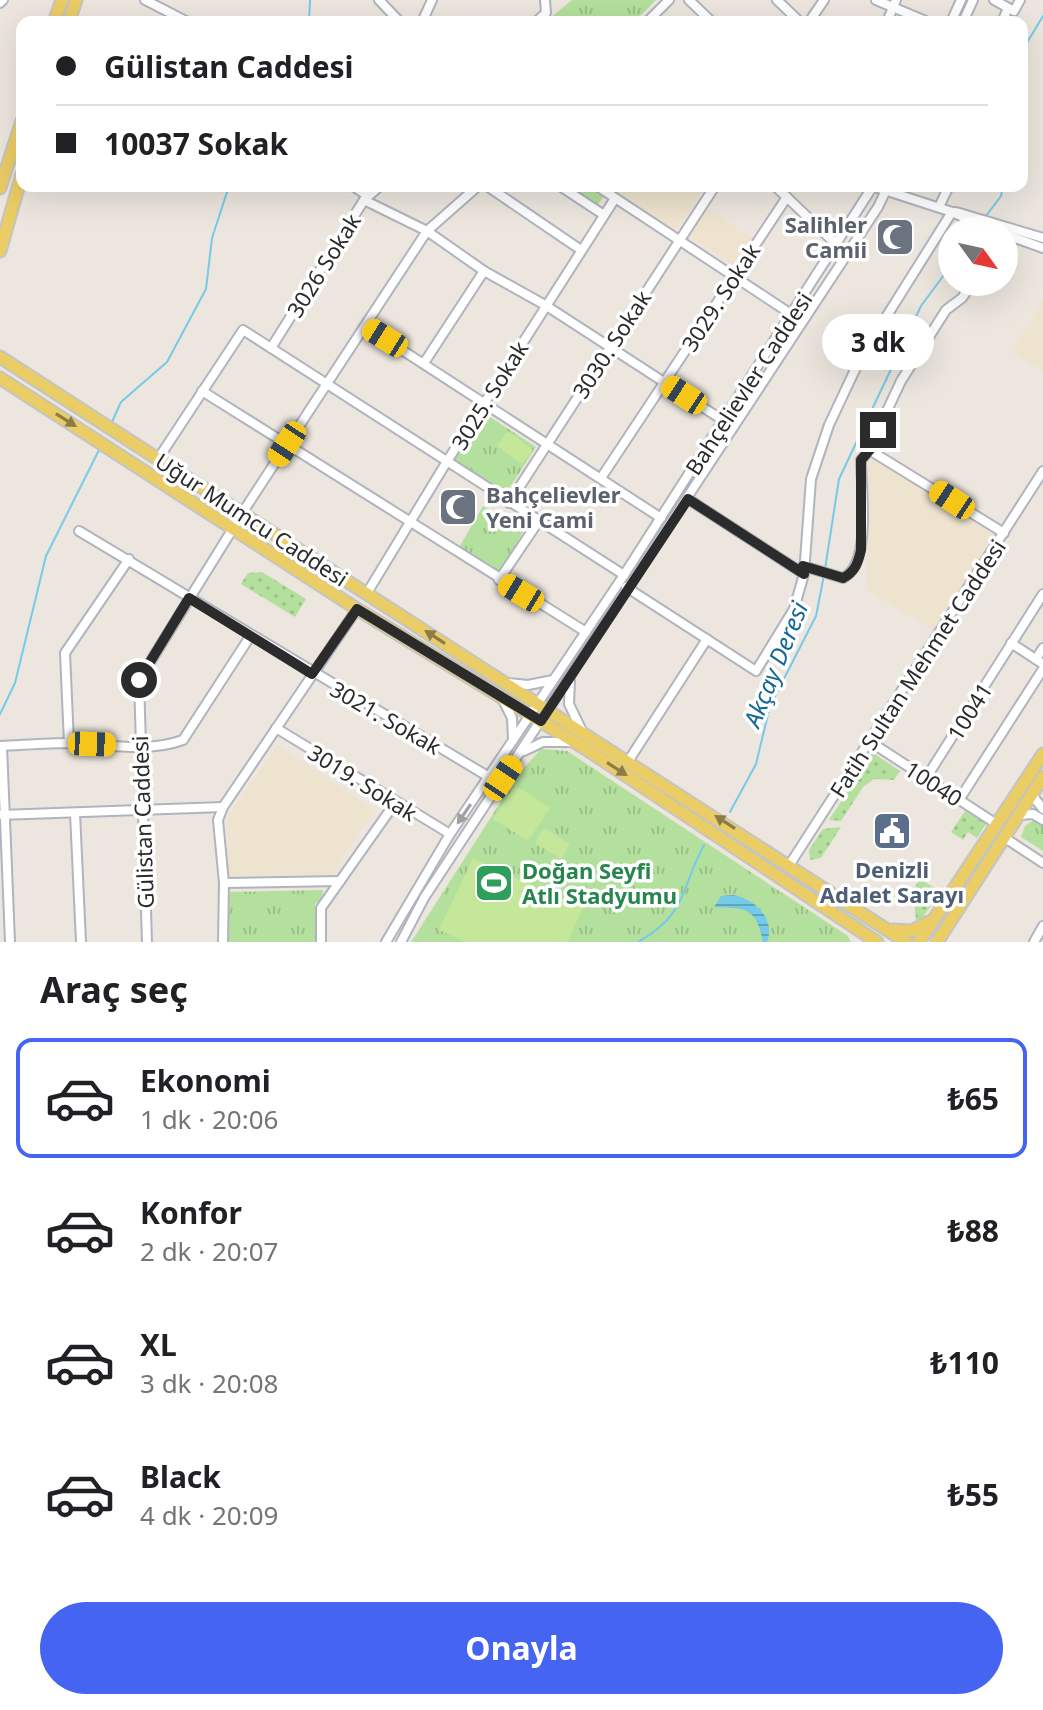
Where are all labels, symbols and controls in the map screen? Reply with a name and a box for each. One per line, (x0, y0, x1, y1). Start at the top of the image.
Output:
text: Gülistan Caddesi (104, 46, 354, 87)
text: 10037 Sokak (104, 123, 288, 164)
street label: 3026 Sokak (279, 207, 367, 323)
place label: Salihler Camii (785, 209, 867, 264)
mosque icon: Salihler Camii (874, 216, 916, 258)
north arrow (938, 216, 1018, 296)
map controls (938, 216, 1018, 296)
street label: 3029. Sokak (674, 237, 766, 357)
street label: 3030. Sokak (565, 284, 657, 404)
street label: Bahçelievler Caddesi (678, 286, 818, 480)
callout: 3 dk (822, 314, 934, 370)
car (358, 315, 412, 361)
text: 3 dk (851, 324, 905, 360)
street label: 3025. Sokak (444, 335, 534, 455)
car (657, 372, 711, 418)
one-way arrow (55, 412, 77, 426)
route end (860, 412, 896, 448)
car (264, 417, 310, 471)
street label: Uğur Mumcu Caddesi (150, 445, 354, 593)
car (925, 477, 979, 523)
place label: Bahçelievler Yeni Cami (486, 479, 621, 534)
mosque icon: Bahçelievler Yeni Cami (437, 486, 479, 528)
street label: Fatih Sultan Mehmet Caddesi (822, 533, 1012, 803)
car (494, 570, 548, 616)
water label: Akçay Deresi (734, 596, 815, 733)
one-way arrow (424, 630, 445, 645)
route start (121, 662, 157, 698)
street label: 3021. Sokak (325, 673, 447, 761)
street label: 10041 (940, 676, 998, 746)
car (68, 731, 116, 757)
street label: Gülistan Caddesi (124, 735, 160, 909)
street label: 3019. Sokak (303, 737, 423, 827)
car (480, 751, 526, 805)
street label: 10040 (899, 753, 969, 813)
one-way arrow (606, 761, 627, 776)
one-way arrow (457, 804, 472, 825)
public building icon: Denizli Adalet Sarayı (871, 810, 913, 852)
one-way arrow (714, 815, 735, 830)
place label: Denizli Adalet Sarayı (820, 854, 964, 909)
place label: Doğan Seyfi Atlı Stadyumu (522, 855, 677, 910)
sports icon: Doğan Seyfi Atlı Stadyumu (473, 862, 515, 904)
text: Araç seç (40, 965, 188, 1014)
text: Ekonomi (140, 1060, 271, 1101)
icon: car (44, 1062, 116, 1134)
text: ₺65 (948, 1078, 999, 1119)
text: 1 dk · 20:06 (140, 1101, 278, 1137)
text: Konfor (140, 1192, 242, 1233)
icon: car (44, 1194, 116, 1266)
text: ₺88 (948, 1210, 999, 1251)
text: 2 dk · 20:07 (140, 1233, 278, 1269)
text: XL (140, 1324, 177, 1365)
icon: car (44, 1326, 116, 1398)
text: ₺110 (930, 1342, 999, 1383)
text: 3 dk · 20:08 (140, 1365, 278, 1401)
text: Black (140, 1456, 221, 1497)
icon: car (44, 1458, 116, 1530)
text: ₺55 (948, 1474, 999, 1515)
text: 4 dk · 20:09 (140, 1497, 278, 1533)
button: Onayla (40, 1602, 1003, 1694)

